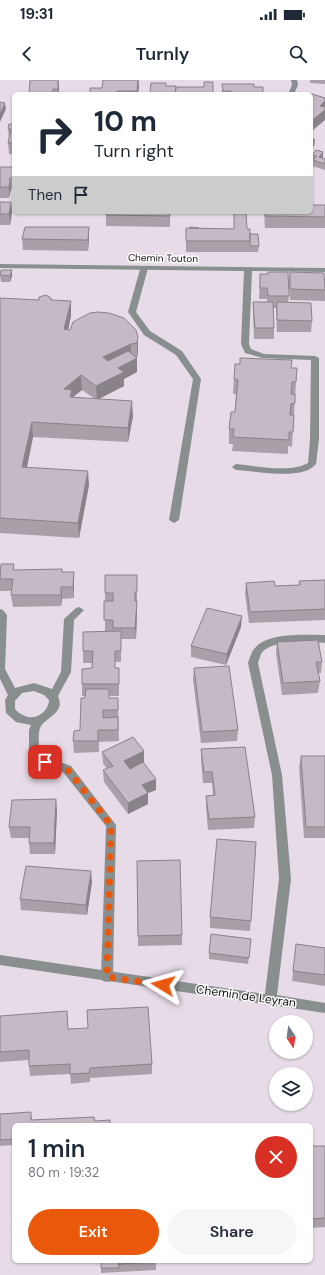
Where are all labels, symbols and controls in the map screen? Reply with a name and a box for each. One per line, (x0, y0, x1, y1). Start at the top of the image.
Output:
text: 19:31 (20, 4, 53, 24)
text: Turnly (136, 42, 189, 66)
icon: back (16, 43, 38, 65)
icon: search (287, 43, 309, 65)
text: 10 m (94, 103, 157, 140)
icon: right (28, 108, 80, 160)
text: Turn right (94, 139, 174, 163)
icon: arrive (70, 184, 92, 206)
text: Then (28, 185, 62, 205)
street label: Chemin Touton (128, 251, 198, 265)
pin (28, 745, 62, 779)
icon: arrive (34, 751, 56, 773)
position arrow (142, 964, 184, 1006)
street label: Chemin de Leyran (195, 981, 297, 1011)
north arrow (269, 1015, 313, 1059)
map controls (269, 1015, 313, 1111)
button: layers (269, 1067, 313, 1111)
text: 1 min (28, 1133, 85, 1164)
button: close (255, 1136, 297, 1178)
text: 80 m · 19:32 (28, 1164, 99, 1181)
button: Exit (28, 1209, 159, 1255)
button: Share (167, 1209, 297, 1255)

